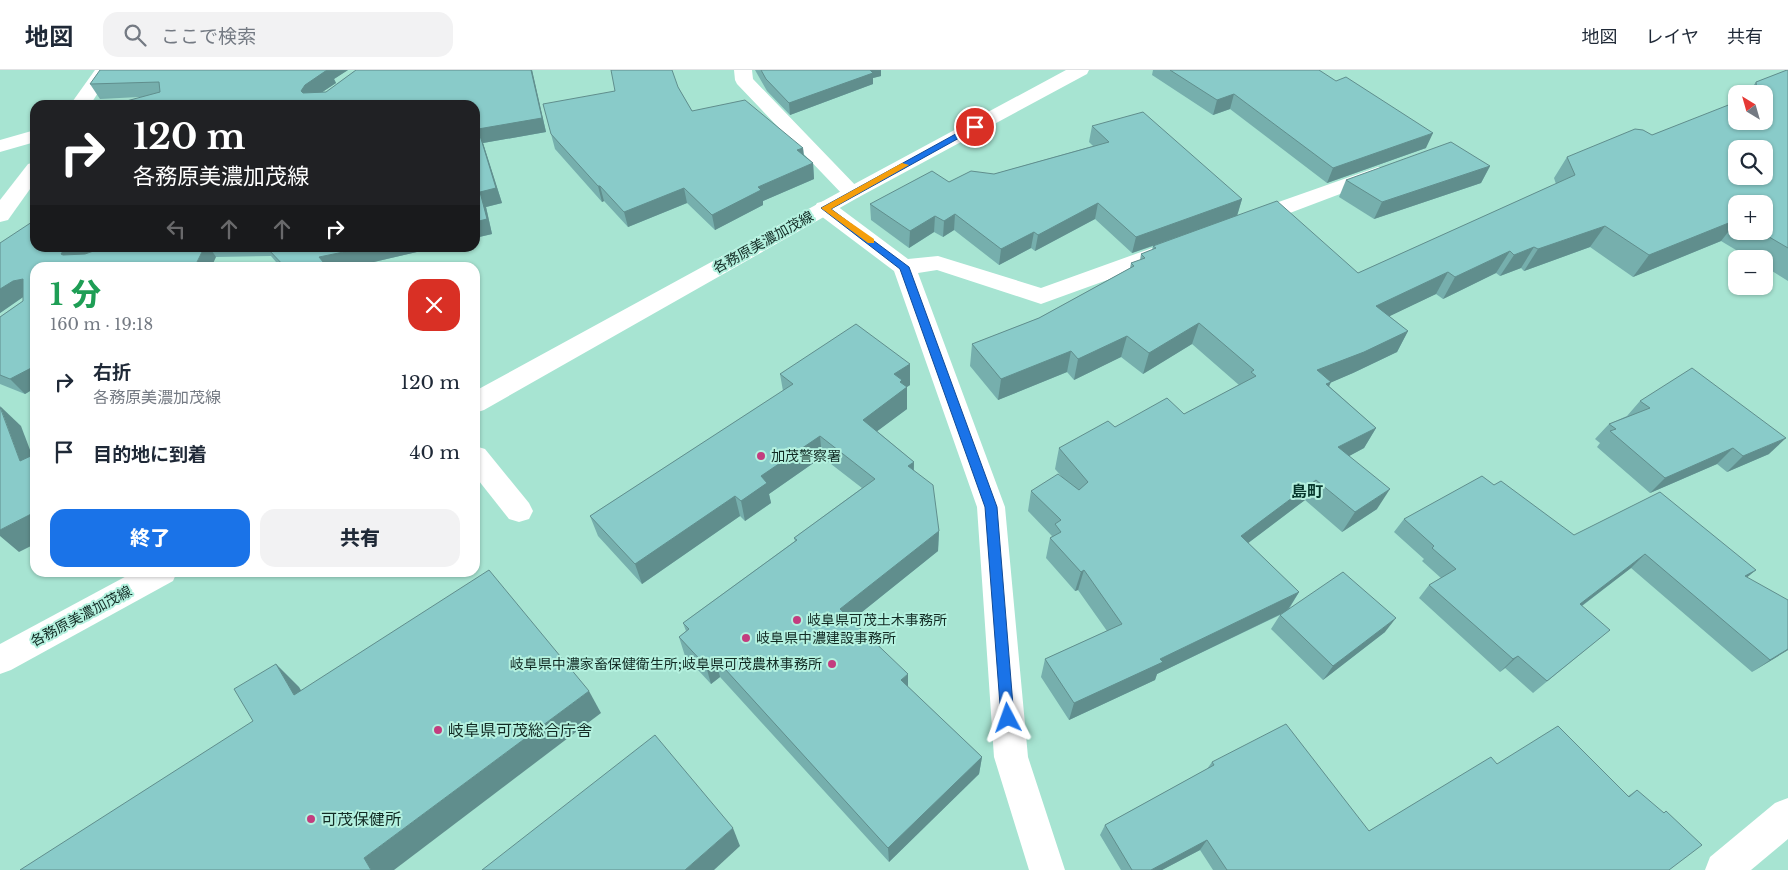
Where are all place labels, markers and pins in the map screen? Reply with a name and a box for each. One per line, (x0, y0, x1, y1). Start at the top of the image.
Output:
pin (954, 106, 996, 148)
place label: 加茂警察署 (771, 447, 841, 465)
marker: 加茂警察署 (755, 450, 767, 462)
place label: 岐阜県可茂土木事務所 (807, 611, 947, 629)
marker: 岐阜県可茂土木事務所 (791, 614, 803, 626)
place label: 岐阜県中濃建設事務所 (756, 629, 896, 647)
marker: 岐阜県中濃建設事務所 (740, 632, 752, 644)
place label: 岐阜県中濃家畜保健衛生所;岐阜県可茂農林事務所 (510, 655, 822, 673)
marker: 岐阜県中濃家畜保健衛生所;岐阜県可茂農林事務所 (826, 658, 838, 670)
place label: 岐阜県可茂総合庁舎 (448, 720, 592, 740)
marker: 岐阜県可茂総合庁舎 (432, 724, 444, 736)
place label: 可茂保健所 (321, 809, 401, 829)
marker: 可茂保健所 (305, 813, 317, 825)

